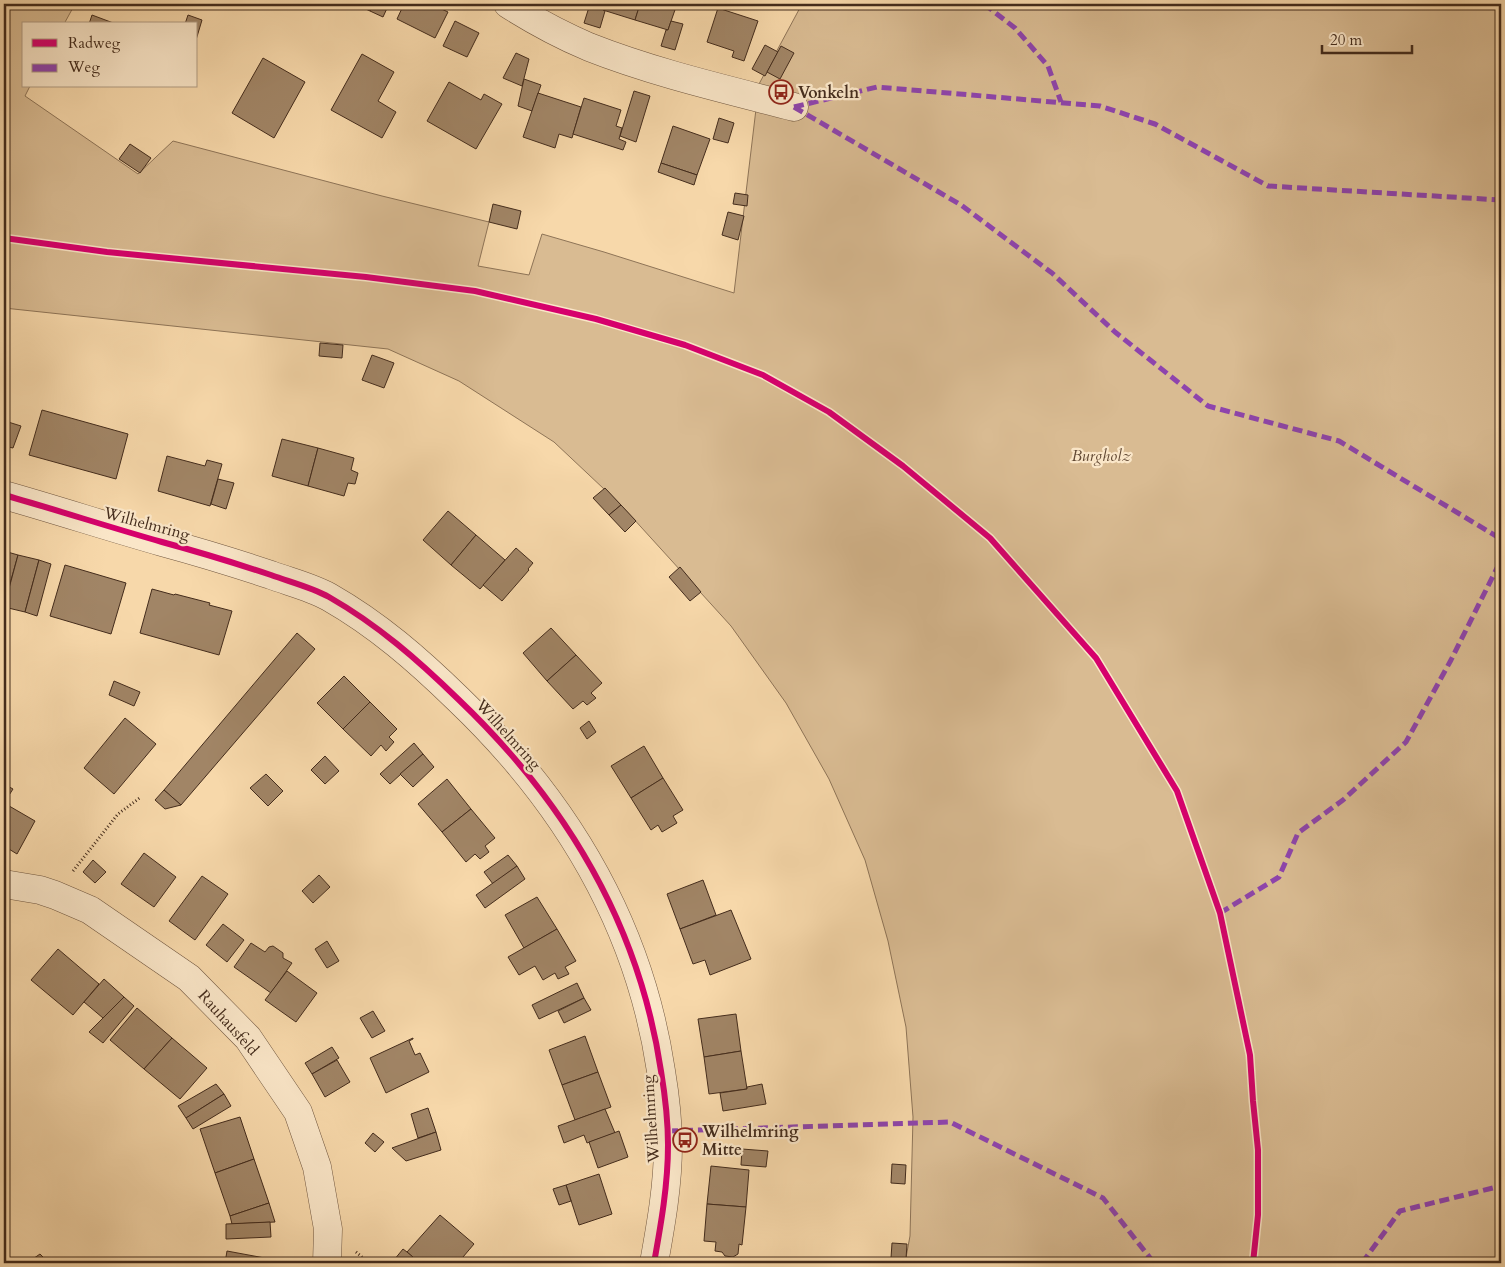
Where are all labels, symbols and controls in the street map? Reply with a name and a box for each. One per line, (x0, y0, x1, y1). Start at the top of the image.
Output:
legend (22, 22, 198, 88)
scale bar (1322, 22, 1412, 54)
text: 20 m (1330, 30, 1362, 50)
text: Radweg (68, 33, 121, 53)
text: Weg (67, 57, 100, 77)
bus stop icon: Vonkeln (768, 79, 794, 105)
place label: Vonkeln (798, 82, 860, 104)
park label: Burgholz (1071, 445, 1131, 467)
street label: Wilhelmring (100, 502, 192, 546)
street label: Wilhelmring (470, 694, 546, 775)
street label: Rauhausfeld (193, 985, 264, 1061)
street label: Wilhelmring (637, 1074, 665, 1165)
place label: Wilhelmring Mitte (701, 1121, 799, 1161)
bus stop icon: Wilhelmring Mitte (672, 1127, 698, 1153)

